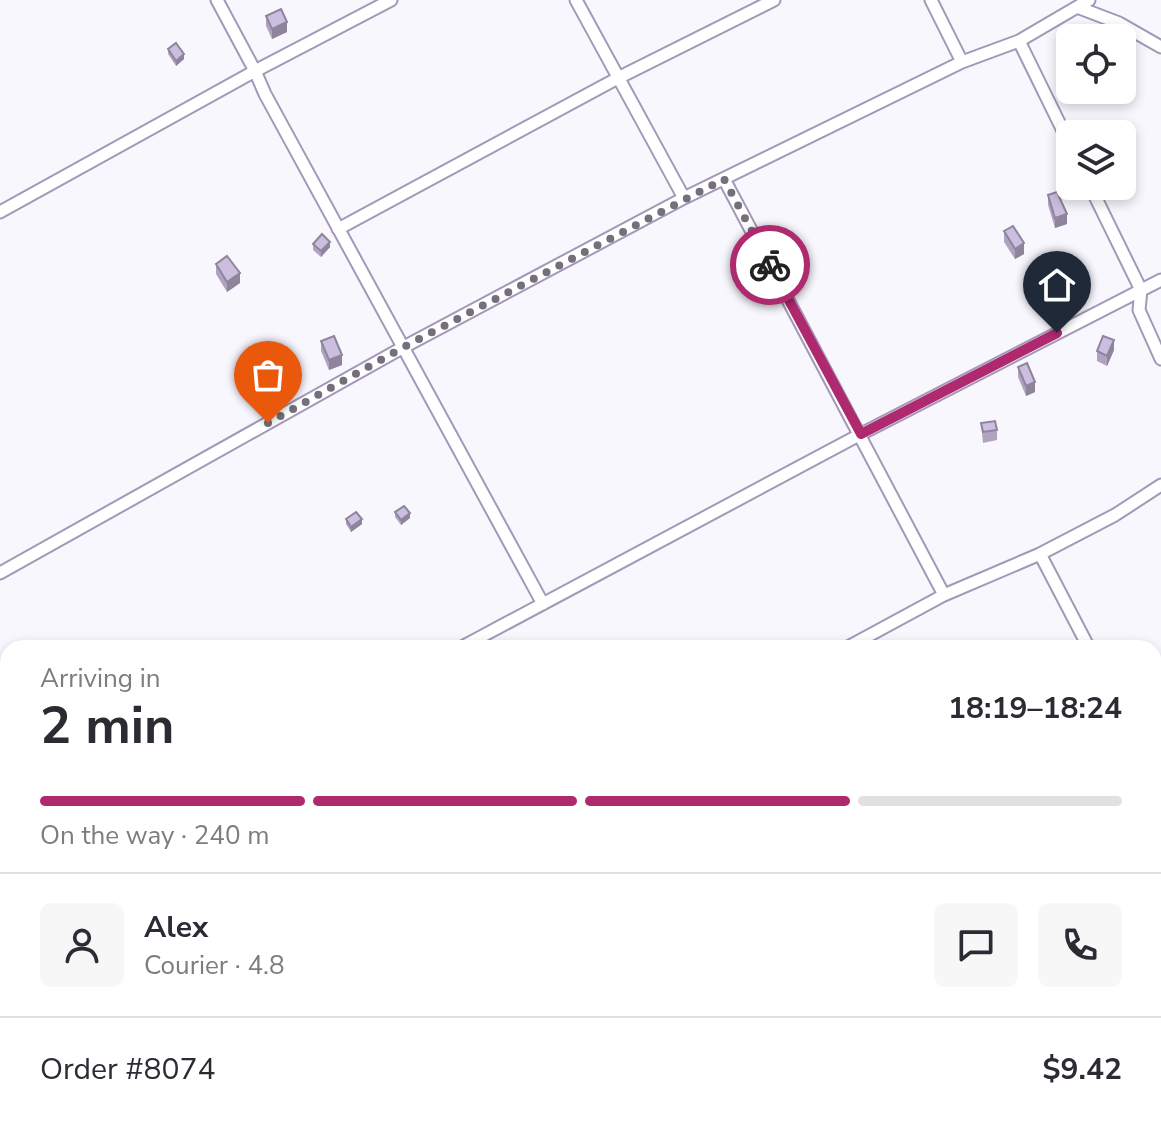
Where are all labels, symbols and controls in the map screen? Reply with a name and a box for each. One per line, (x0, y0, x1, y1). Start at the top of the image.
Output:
map controls (1056, 24, 1136, 200)
button: locate (1056, 24, 1136, 104)
button: layers (1056, 120, 1136, 200)
courier (730, 225, 810, 305)
icon: bike (748, 243, 792, 287)
pin (1023, 251, 1091, 333)
icon: home (1035, 263, 1079, 307)
pin (234, 341, 302, 423)
icon: bag (246, 353, 290, 397)
text: Arriving in (40, 661, 161, 696)
text: 18:19–18:24 (948, 688, 1122, 729)
text: 2 min (40, 690, 175, 761)
text: On the way · 240 m (40, 818, 269, 853)
button: person (40, 903, 124, 987)
button: chat (934, 903, 1018, 987)
button: phone (1038, 903, 1122, 987)
text: Alex (144, 907, 208, 948)
text: Courier · 4.8 (144, 948, 285, 983)
text: Order #8074 (40, 1049, 215, 1090)
text: $9.42 (1043, 1049, 1122, 1090)

